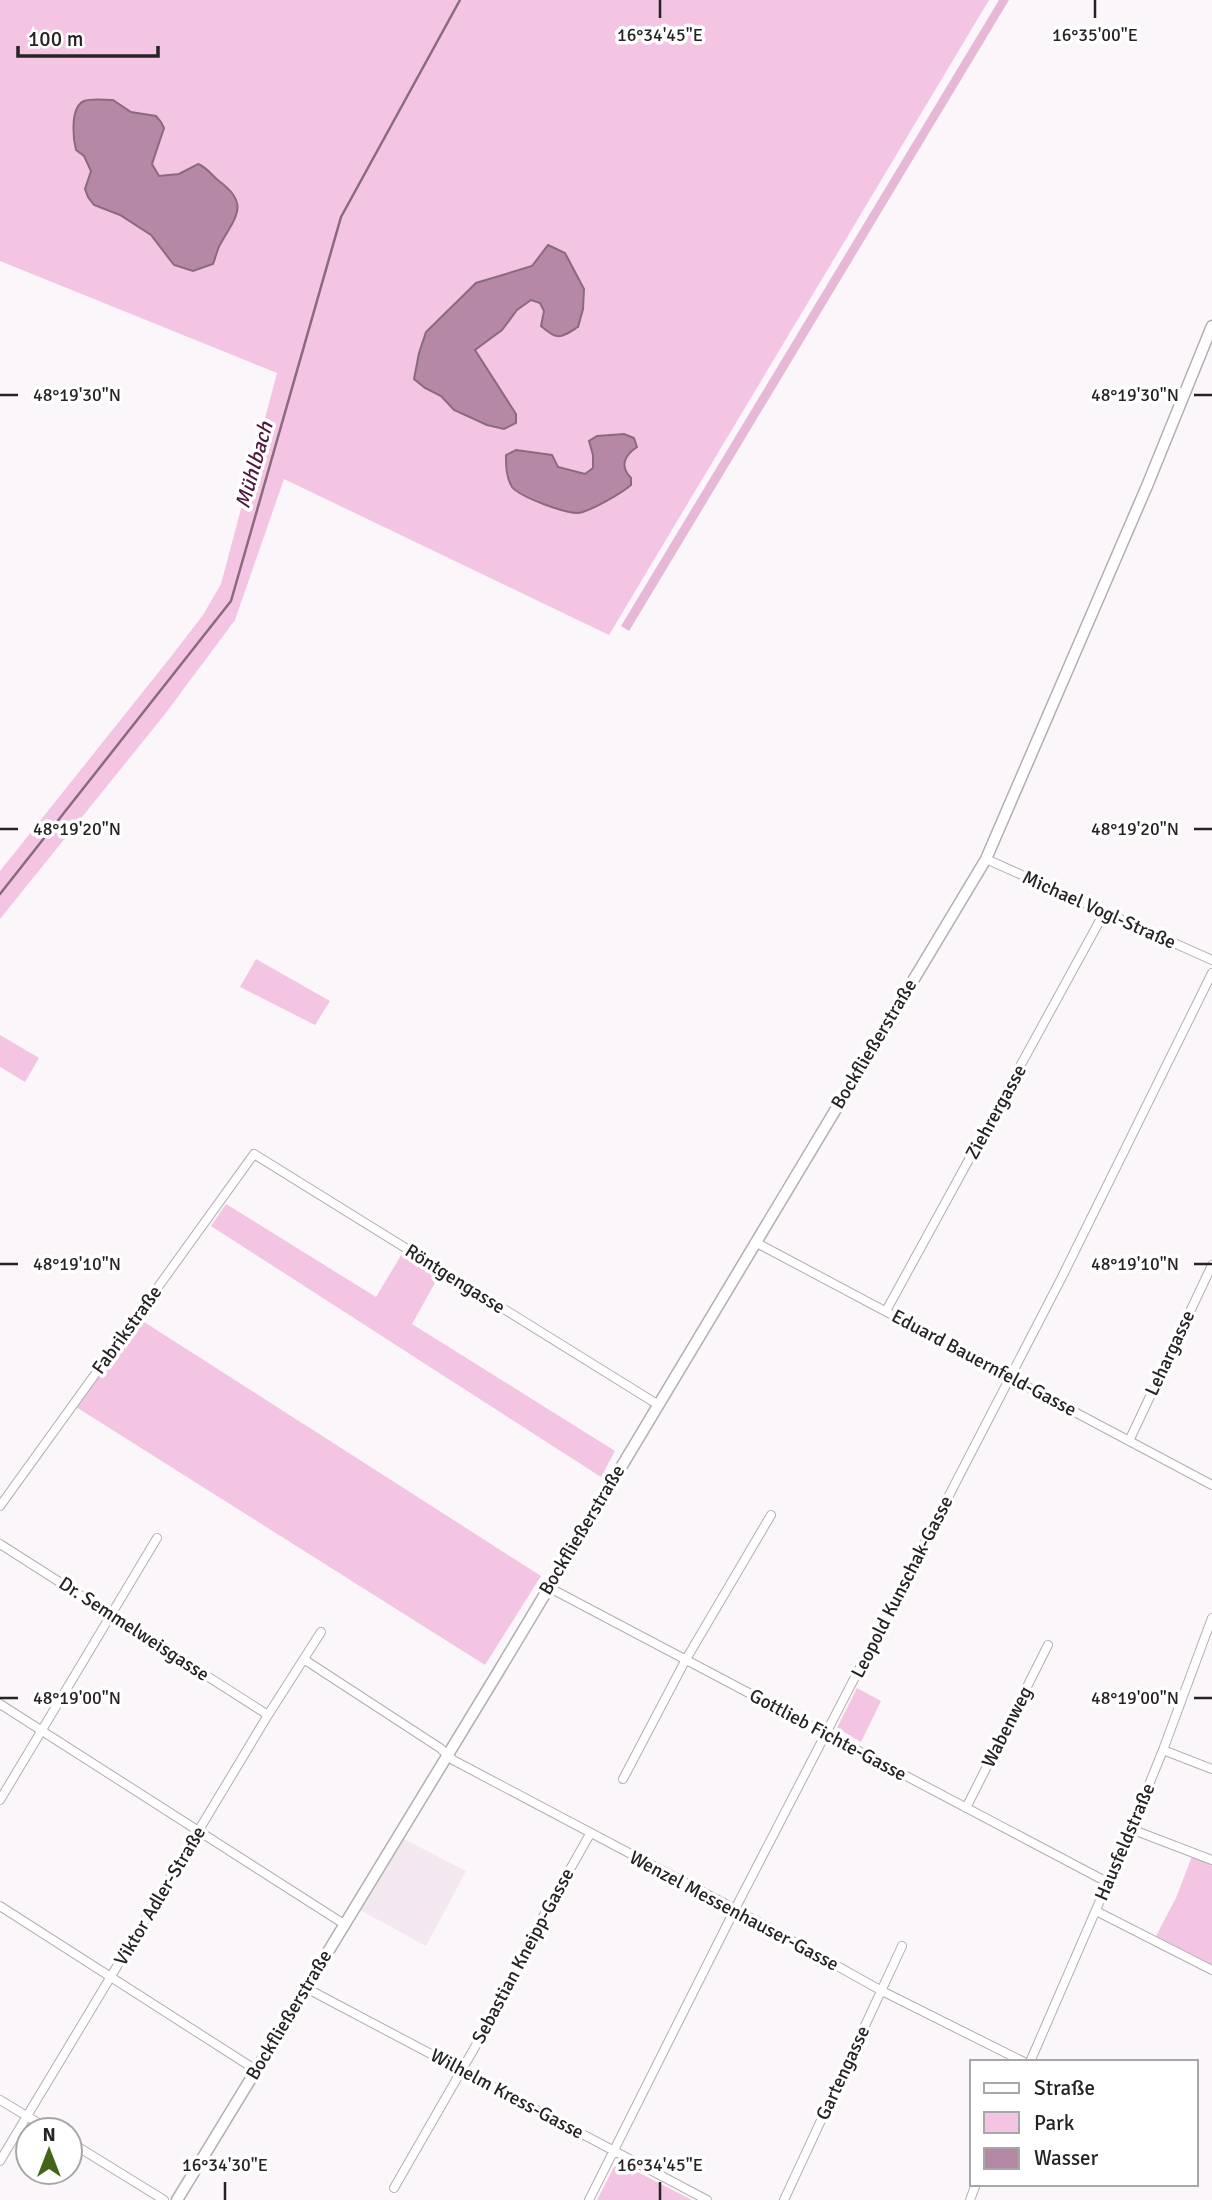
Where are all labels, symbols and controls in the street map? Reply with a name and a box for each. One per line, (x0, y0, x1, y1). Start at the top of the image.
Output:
scale bar (18, 14, 158, 58)
text: 16°34'45"E (617, 24, 703, 46)
text: 16°35'00"E (1052, 24, 1138, 46)
text: 100 m (28, 26, 83, 52)
text: 48°19'30"N (33, 384, 121, 406)
text: 48°19'30"N (1091, 384, 1179, 406)
water label: Mühlbach (229, 418, 279, 511)
text: 48°19'20"N (33, 818, 121, 840)
text: 48°19'20"N (1091, 818, 1179, 840)
street label: Michael Vogl-Straße (1018, 865, 1180, 955)
street label: Bockfließerstraße (826, 975, 922, 1113)
street label: Ziehrergasse (960, 1061, 1032, 1163)
street label: Röntgengasse (400, 1239, 510, 1319)
text: 48°19'10"N (33, 1253, 121, 1275)
text: 48°19'10"N (1091, 1253, 1179, 1275)
street label: Fabrikstraße (87, 1281, 167, 1379)
street label: Eduard Bauernfeld-Gasse (887, 1304, 1081, 1422)
street label: Lehargasse (1140, 1306, 1200, 1400)
street label: Bockfließerstraße (534, 1461, 630, 1599)
street label: Leopold Kunschak-Gasse (846, 1492, 958, 1682)
street label: Dr. Semmelweisgasse (54, 1571, 214, 1687)
street label: Wabenweg (976, 1682, 1038, 1772)
street label: Gottlieb Fichte-Gasse (745, 1683, 911, 1787)
text: 48°19'00"N (33, 1687, 121, 1709)
text: 48°19'00"N (1091, 1687, 1179, 1709)
street label: Hausfeldstraße (1089, 1780, 1161, 1904)
street label: Viktor Adler-Straße (109, 1822, 211, 1970)
street label: Wenzel Messenhauser-Gasse (625, 1845, 843, 1977)
street label: Sebastian Kneipp-Gasse (467, 1864, 579, 2048)
street label: Bockfließerstraße (241, 1946, 337, 2084)
street label: Gartengasse (811, 2022, 875, 2124)
street label: Wilhelm Kress-Gasse (426, 2043, 588, 2145)
legend (970, 2060, 1198, 2186)
text: Straße (1034, 2075, 1095, 2101)
text: Park (1034, 2110, 1075, 2136)
north arrow (14, 2116, 84, 2186)
text: N (42, 2123, 56, 2147)
text: Wasser (1034, 2145, 1099, 2171)
text: 16°34'30"E (182, 2154, 268, 2176)
text: 16°34'45"E (617, 2154, 703, 2176)

